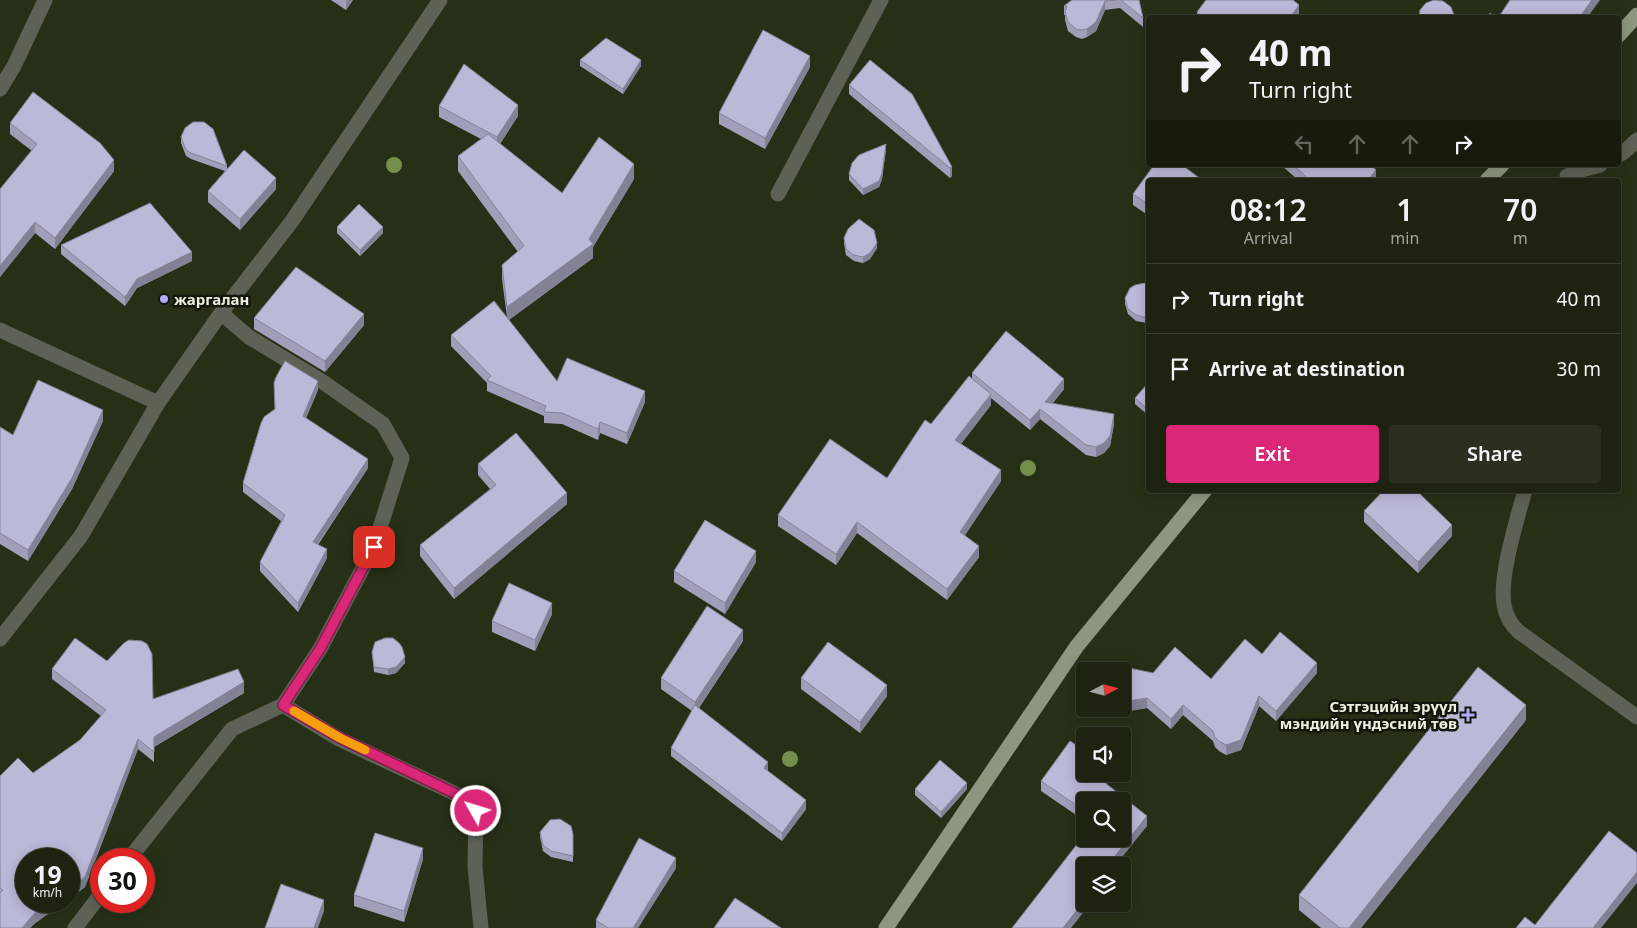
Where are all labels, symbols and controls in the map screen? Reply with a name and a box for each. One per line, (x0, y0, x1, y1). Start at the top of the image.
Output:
text: 40 m (1249, 29, 1332, 76)
icon: right (1166, 35, 1231, 100)
text: Turn right (1249, 74, 1352, 104)
icon: left (1290, 130, 1318, 158)
icon: ahead (1343, 130, 1371, 158)
icon: ahead (1396, 130, 1424, 158)
icon: right (1449, 130, 1477, 158)
text: 08:12 (1230, 189, 1307, 230)
text: 1 (1396, 189, 1413, 230)
text: 70 (1503, 189, 1537, 230)
text: Arrival (1244, 227, 1293, 249)
text: min (1390, 227, 1419, 249)
text: m (1513, 227, 1528, 249)
icon: right (1166, 285, 1194, 313)
text: Turn right (1209, 286, 1304, 312)
text: 40 m (1557, 286, 1601, 312)
place label: жаргалан (174, 289, 249, 309)
marker: жаргалан (158, 293, 170, 305)
icon: arrive (1166, 355, 1194, 383)
text: Arrive at destination (1209, 356, 1405, 382)
text: 30 m (1557, 356, 1601, 382)
button: Exit (1166, 425, 1379, 483)
button: Share (1389, 425, 1601, 483)
pin (353, 526, 395, 568)
icon: arrive (360, 533, 388, 561)
north arrow (1076, 662, 1131, 718)
map controls (1076, 662, 1131, 912)
place label: Сэтгэцийн эрүүл мэндийн үндэсний төв (1280, 696, 1457, 733)
marker: Сэтгэцийн эрүүл мэндийн үндэсний төв (1461, 708, 1475, 722)
button: sound (1076, 727, 1131, 782)
position arrow (449, 784, 501, 836)
button: search (1076, 792, 1131, 847)
speed limit sign: 30 (90, 848, 155, 913)
text: 19 (33, 857, 62, 891)
button: layers (1076, 857, 1131, 912)
text: km/h (33, 884, 62, 901)

